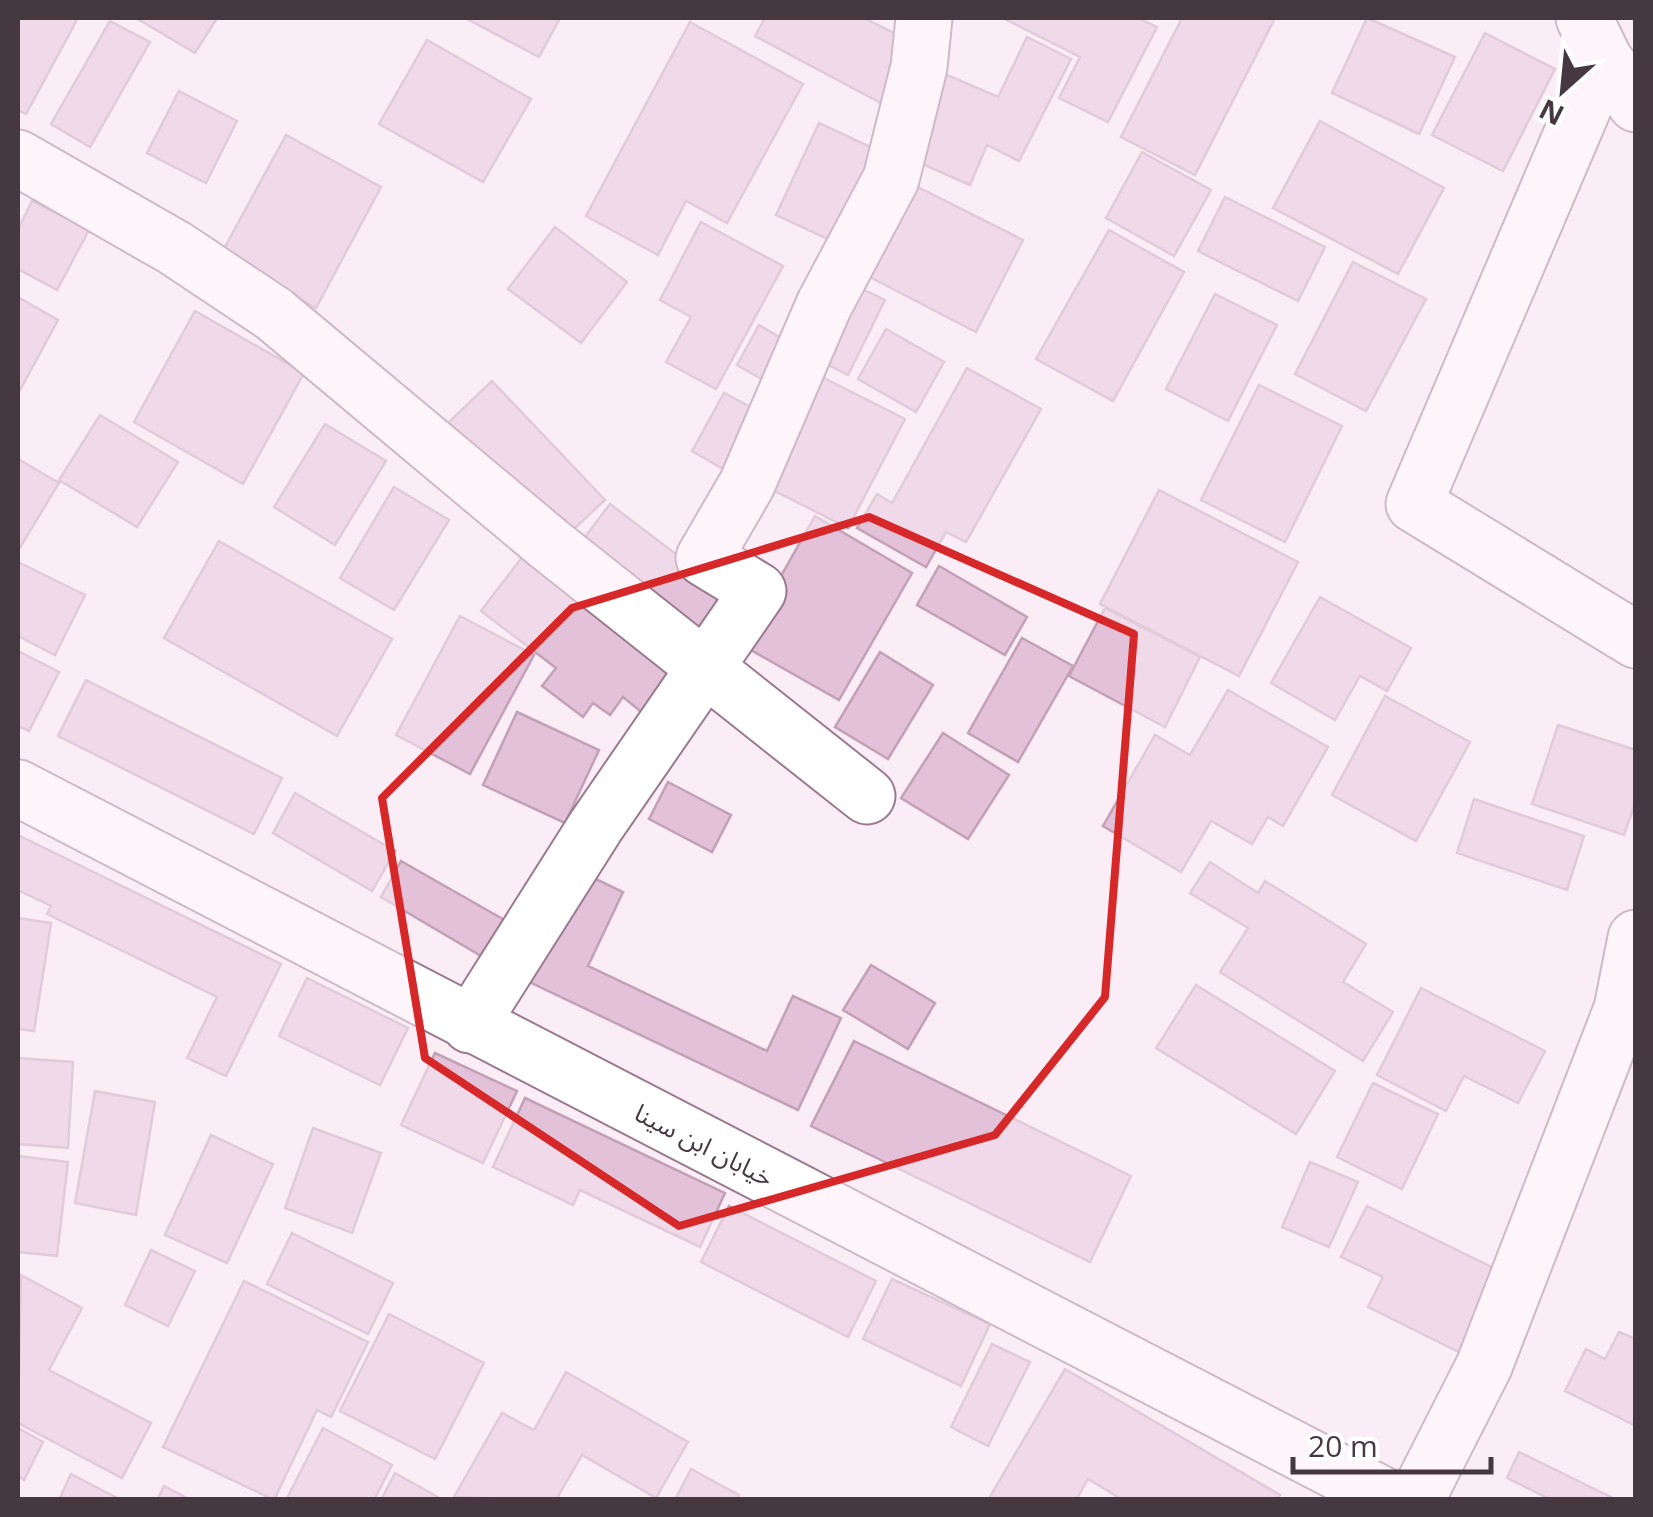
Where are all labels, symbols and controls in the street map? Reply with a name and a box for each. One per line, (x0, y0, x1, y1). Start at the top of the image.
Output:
north arrow (1513, 40, 1613, 140)
text: N (1532, 91, 1570, 135)
street label: خیابان ابن سینا (629, 1095, 780, 1194)
scale bar (1293, 1412, 1490, 1474)
text: 20 m (1308, 1425, 1378, 1466)

